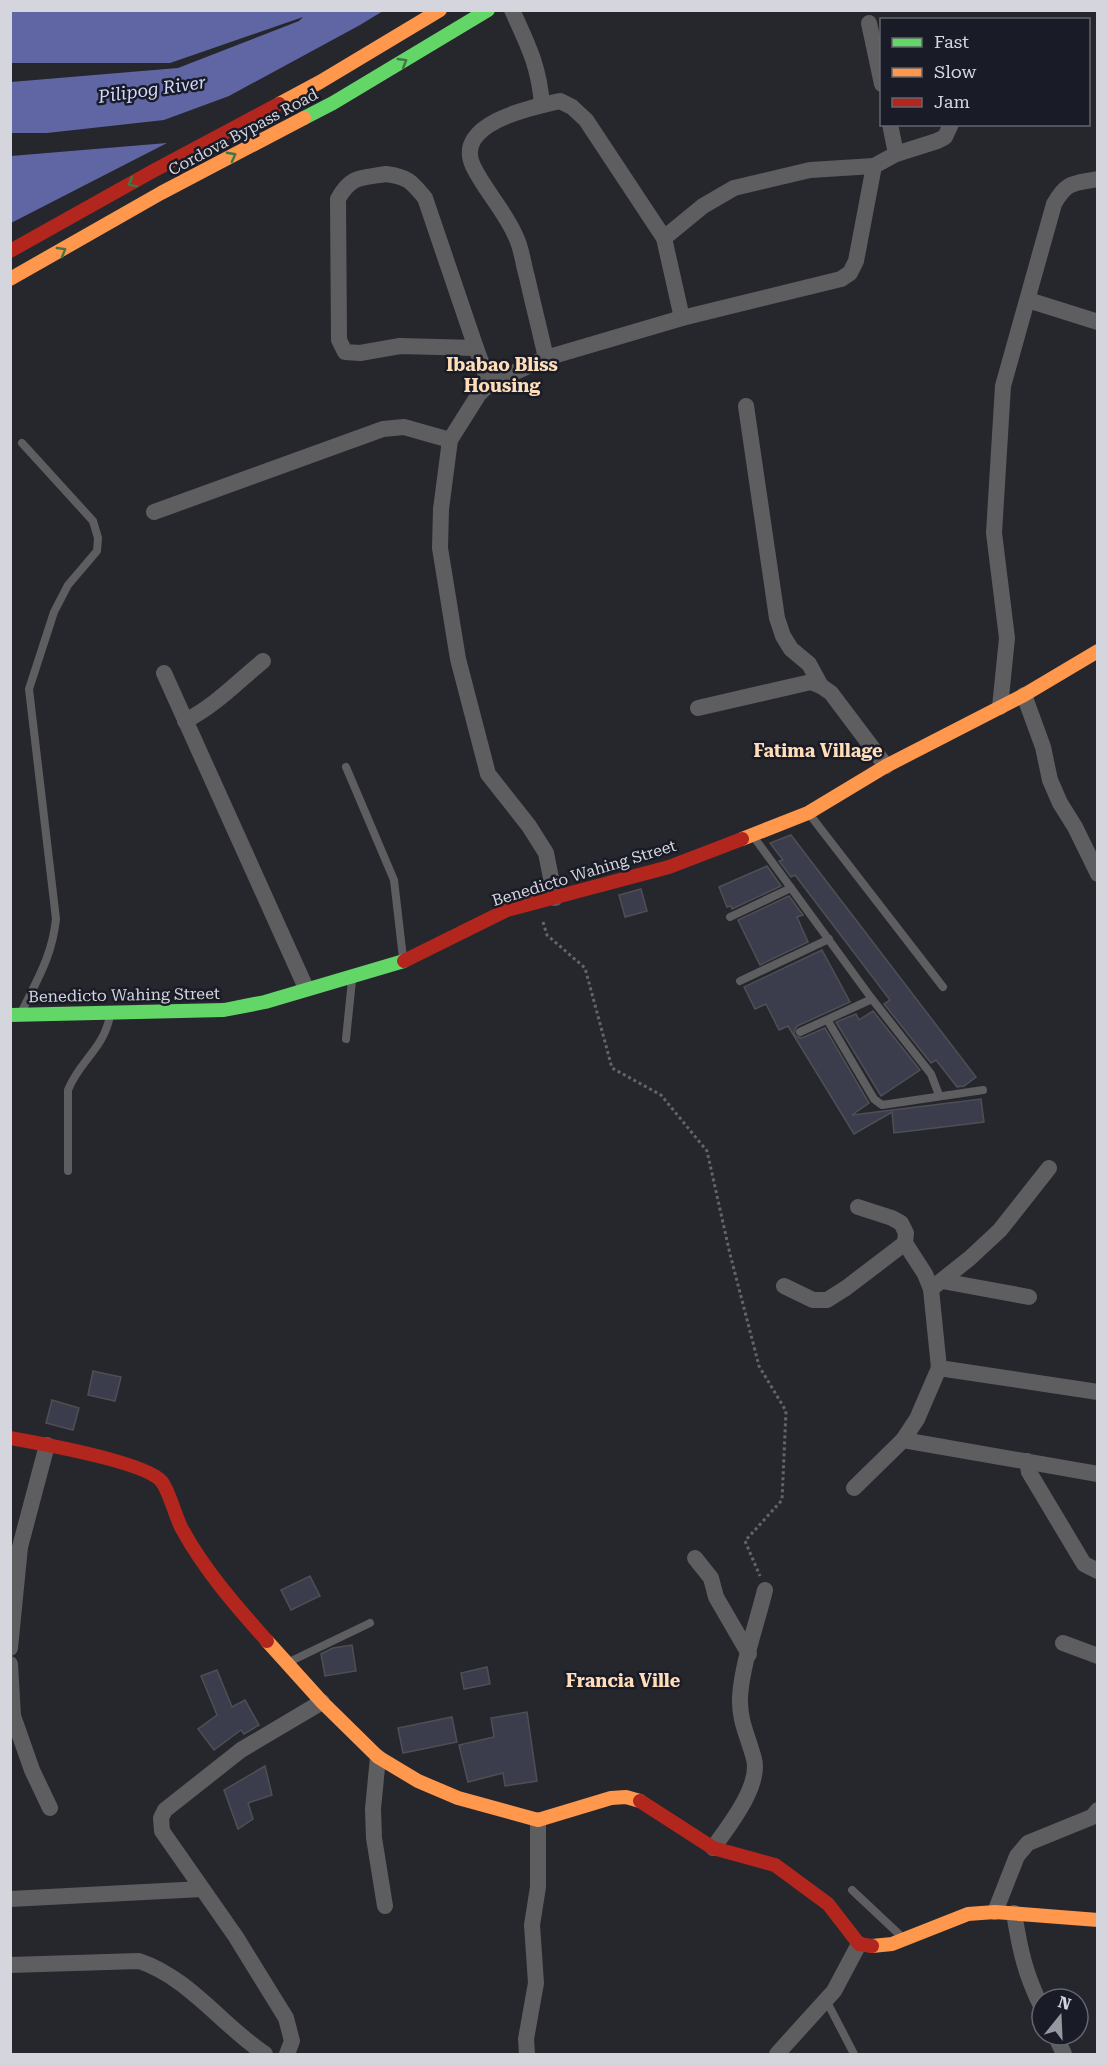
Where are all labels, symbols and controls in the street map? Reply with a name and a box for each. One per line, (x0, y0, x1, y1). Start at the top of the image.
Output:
legend (880, 18, 1090, 126)
text: Fast (934, 31, 969, 52)
one-way arrow (397, 57, 407, 69)
text: Slow (934, 61, 976, 82)
water label: Pilipog River (96, 71, 208, 107)
street label: Cordova Bypass Road (165, 84, 321, 180)
text: Jam (934, 91, 970, 112)
one-way arrow (226, 152, 237, 163)
one-way arrow (128, 176, 138, 187)
one-way arrow (56, 246, 66, 258)
district label: Ibabao Bliss Housing (446, 354, 558, 396)
district label: Fatima Village (753, 740, 883, 761)
street label: Benedicto Wahing Street (490, 836, 678, 910)
street label: Benedicto Wahing Street (28, 984, 220, 1006)
district label: Francia Ville (566, 1670, 681, 1691)
north arrow (1030, 1987, 1090, 2047)
text: N (1056, 1992, 1073, 2014)

